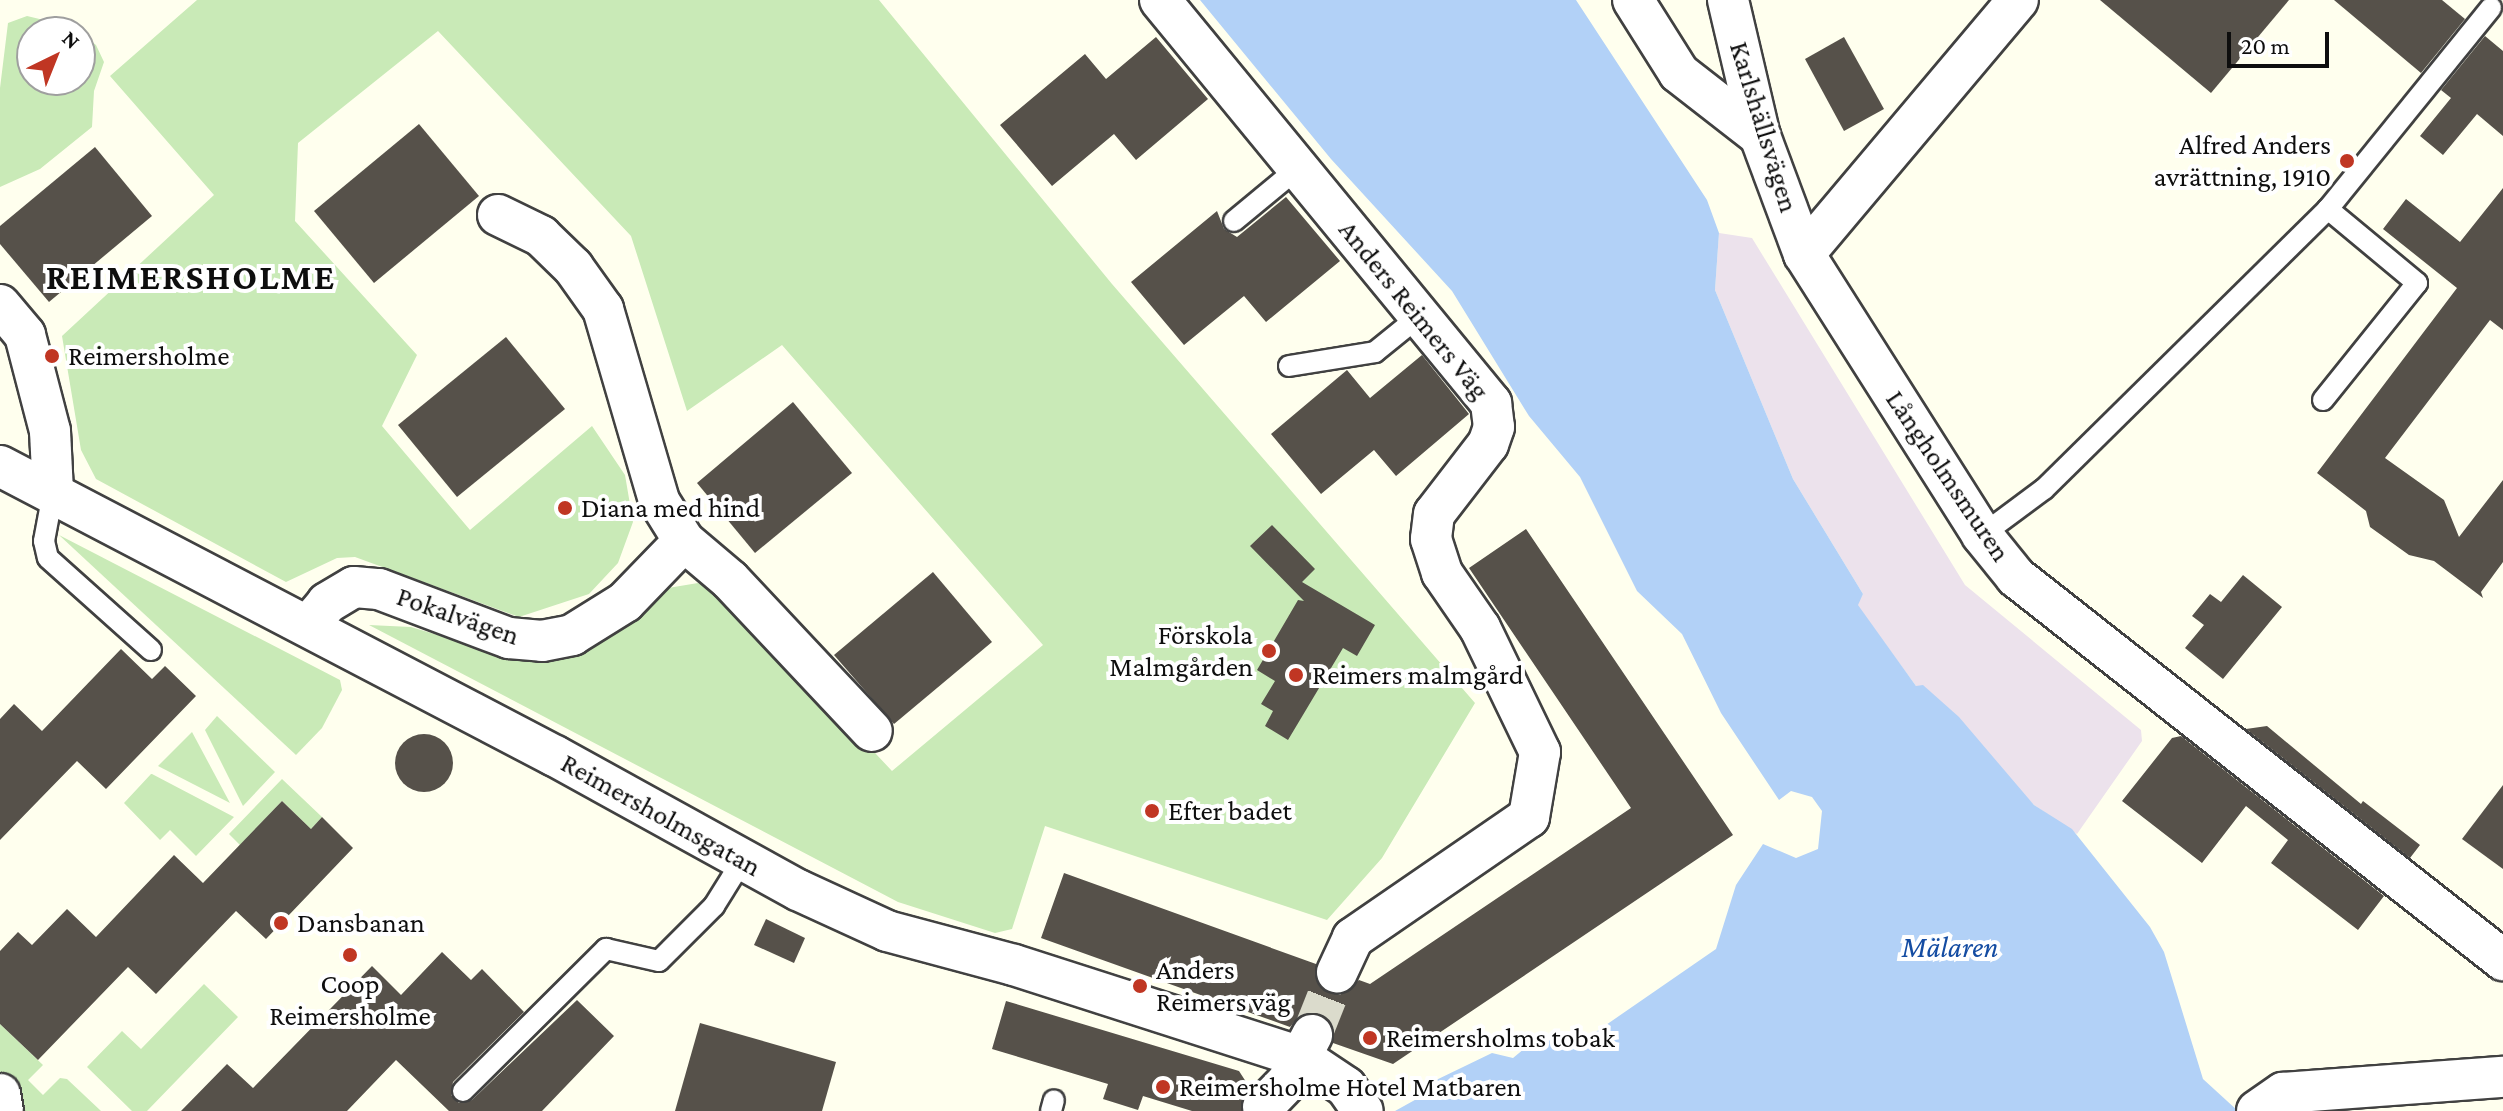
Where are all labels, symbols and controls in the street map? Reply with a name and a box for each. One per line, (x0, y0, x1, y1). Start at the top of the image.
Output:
north arrow (16, 16, 96, 96)
scale bar (2231, 16, 2333, 66)
text: N (57, 25, 85, 54)
text: 20 m (2241, 32, 2290, 59)
street label: Karlshällsvägen (1722, 38, 1806, 216)
place label: Alfred Anders avrättning, 1910 (2153, 128, 2331, 194)
marker: Alfred Anders avrättning, 1910 (2338, 152, 2356, 170)
street label: Anders Reimers Väg (1331, 214, 1497, 406)
district label: REIMERSHOLME (46, 256, 336, 300)
place label: Reimersholme (68, 339, 229, 373)
marker: Reimersholme (43, 347, 61, 365)
street label: Långholmsmuren (1878, 384, 2018, 568)
place label: Diana med hind (581, 491, 760, 525)
marker: Diana med hind (556, 499, 574, 517)
street label: Pokalvägen (392, 579, 524, 653)
place label: Förskola Malmgården (1109, 618, 1253, 684)
marker: Förskola Malmgården (1260, 642, 1278, 660)
place label: Reimers malmgård (1312, 658, 1523, 692)
marker: Reimers malmgård (1287, 666, 1305, 684)
street label: Reimersholmsgatan (555, 746, 767, 884)
place label: Efter badet (1168, 794, 1292, 828)
marker: Efter badet (1143, 802, 1161, 820)
place label: Dansbanan (297, 906, 425, 940)
marker: Dansbanan (272, 914, 290, 932)
water label: Mälaren (1902, 929, 1998, 965)
marker: Coop Reimersholme (341, 946, 359, 964)
place label: Anders Reimers väg (1156, 953, 1291, 1019)
place label: Coop Reimersholme (269, 967, 431, 1033)
marker: Anders Reimers väg (1131, 977, 1149, 995)
place label: Reimersholms tobak (1386, 1021, 1615, 1055)
marker: Reimersholms tobak (1361, 1029, 1379, 1047)
place label: Reimersholme Hotel Matbaren (1179, 1070, 1521, 1104)
marker: Reimersholme Hotel Matbaren (1154, 1078, 1172, 1096)

